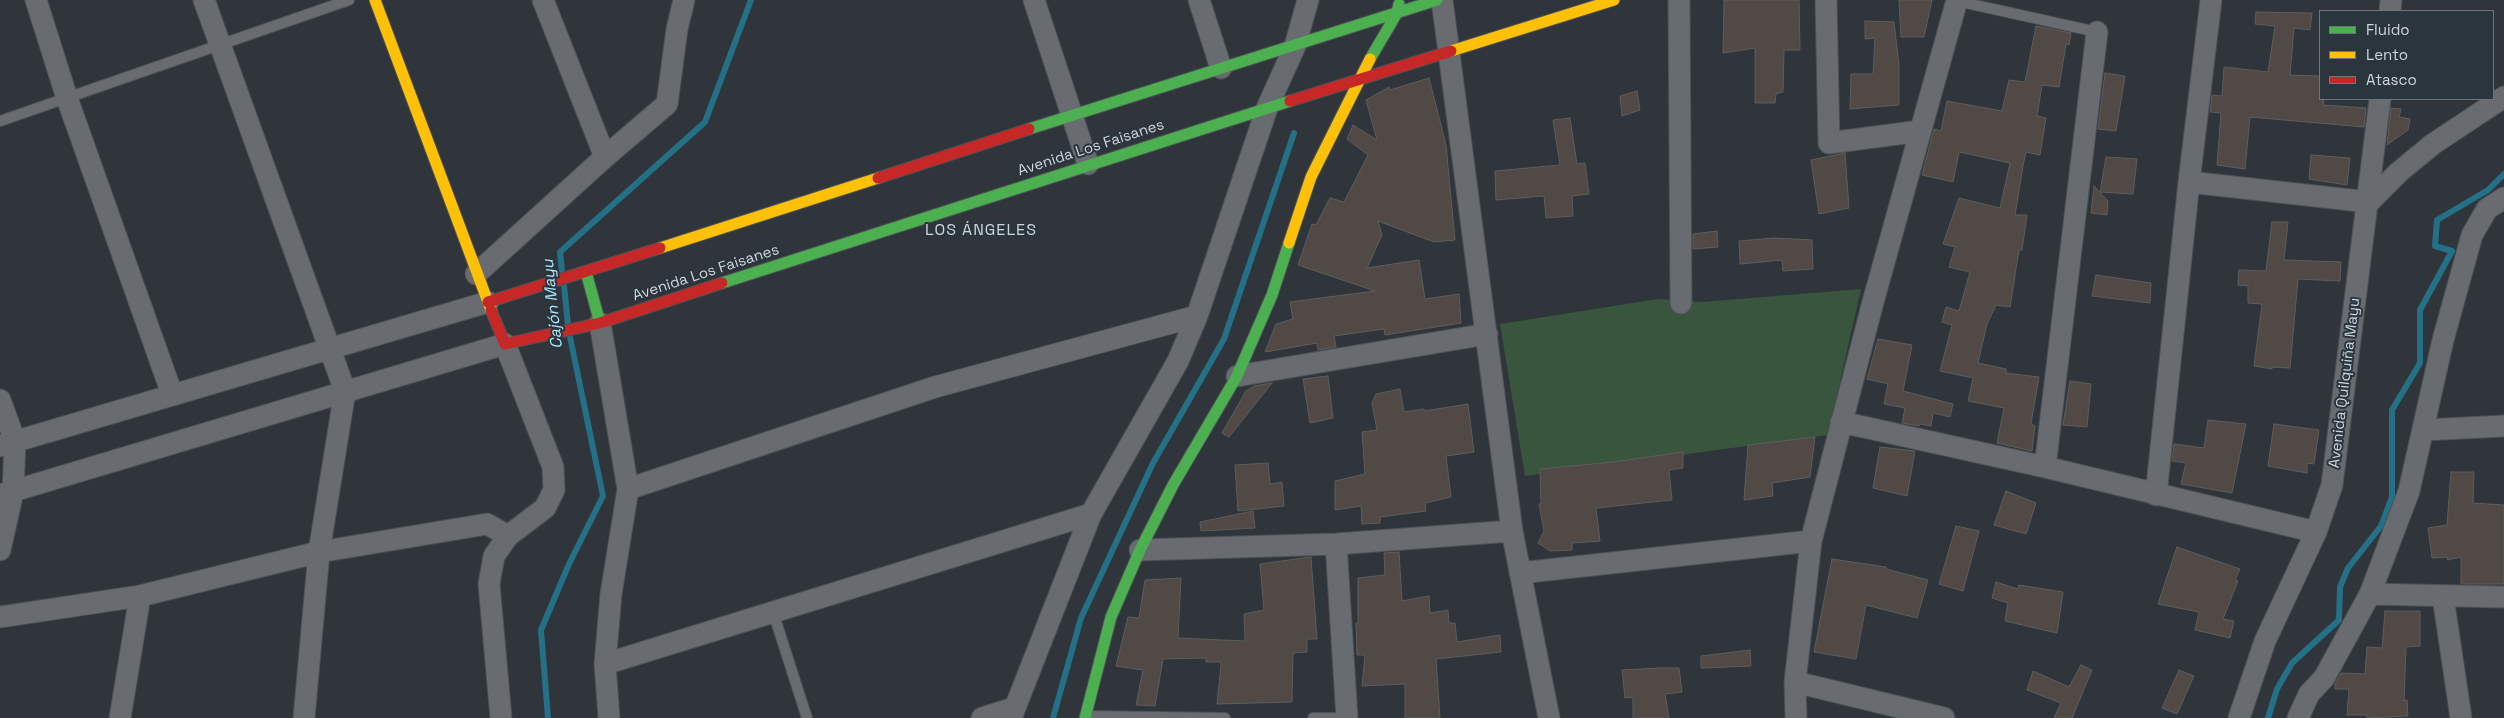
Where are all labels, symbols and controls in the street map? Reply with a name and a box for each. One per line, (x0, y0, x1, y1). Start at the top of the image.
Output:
legend (2319, 10, 2494, 100)
text: Fluido (2366, 20, 2410, 39)
text: Lento (2366, 45, 2408, 64)
text: Atasco (2366, 70, 2417, 89)
street label: Avenida Los Faisanes (1016, 116, 1166, 180)
district label: LOS ÁNGELES (924, 221, 1038, 241)
street label: Avenida Los Faisanes (631, 241, 781, 305)
water label: Cajón Mayu (539, 258, 567, 350)
street label: Avenida Quilquiña Mayu (2326, 297, 2364, 469)

